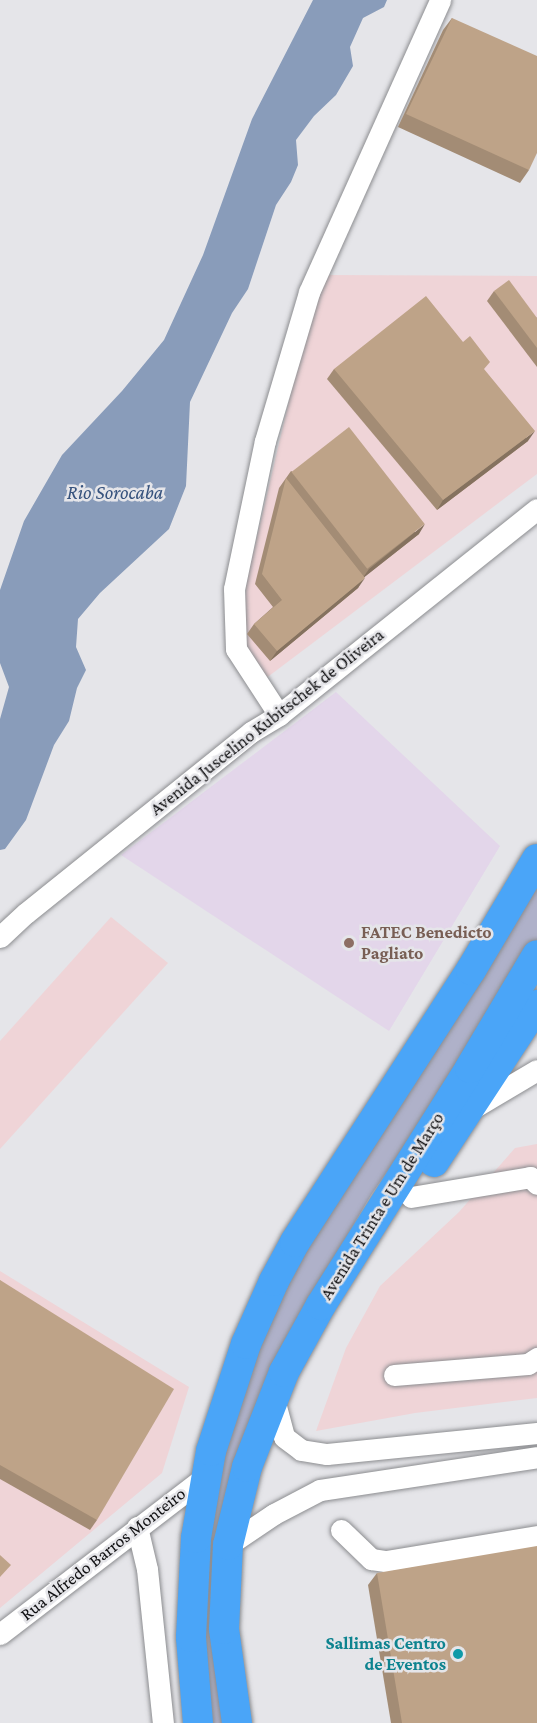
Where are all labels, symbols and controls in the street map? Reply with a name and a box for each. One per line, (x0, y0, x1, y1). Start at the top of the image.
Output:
water label: Rio Sorocaba (67, 480, 163, 504)
street label: Avenida Juscelino Kubitschek de Oliveira (146, 624, 388, 820)
place label: FATEC Benedicto Pagliato (361, 922, 492, 964)
marker: FATEC Benedicto Pagliato (342, 936, 356, 950)
street label: Avenida Trinta e Um de Março (315, 1108, 449, 1304)
street label: Rua Alfredo Barros Monteiro (16, 1483, 190, 1625)
place label: Sallimas Centro de Eventos (326, 1633, 446, 1676)
marker: Sallimas Centro de Eventos (451, 1647, 465, 1661)

